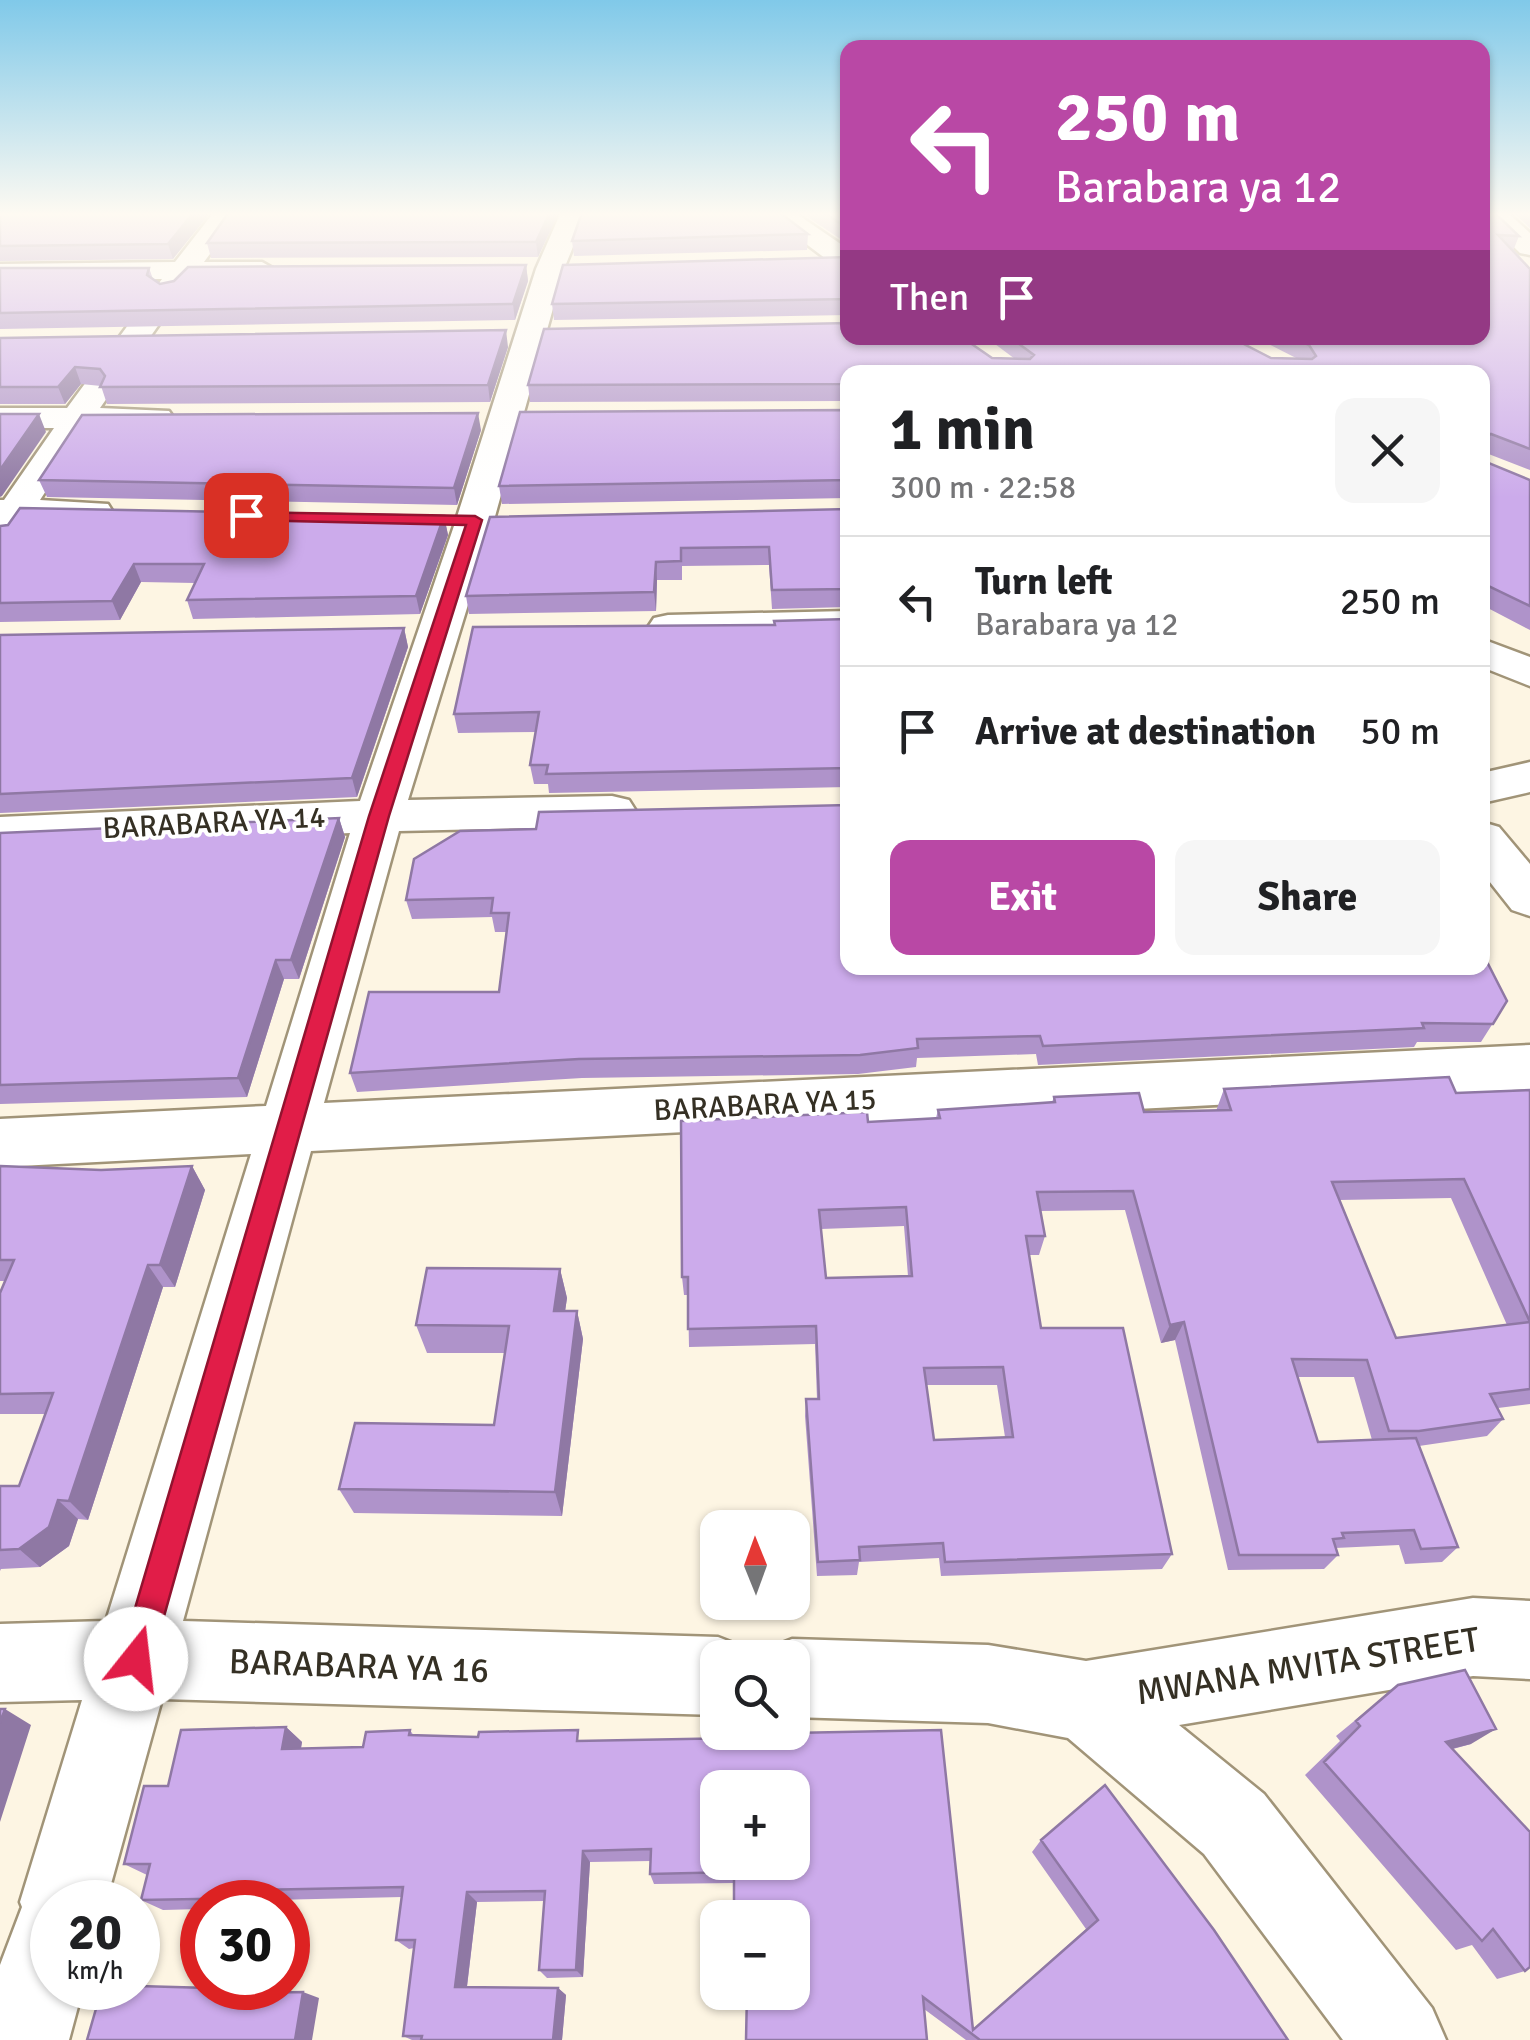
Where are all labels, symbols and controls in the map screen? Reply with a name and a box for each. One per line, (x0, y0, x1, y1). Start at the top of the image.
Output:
text: 250 m (1055, 74, 1240, 160)
icon: left (890, 80, 1020, 210)
text: Barabara ya 12 (1055, 160, 1341, 215)
icon: arrive (989, 270, 1044, 325)
text: Then (890, 274, 969, 321)
text: 1 min (890, 393, 1035, 467)
button: close (1335, 398, 1440, 503)
text: 300 m · 22:58 (890, 468, 1076, 507)
pin (204, 473, 289, 558)
icon: arrive (219, 488, 274, 543)
text: Turn left (975, 558, 1113, 605)
icon: left (890, 574, 945, 629)
text: 250 m (1340, 578, 1440, 625)
text: Barabara ya 12 (975, 605, 1179, 644)
icon: arrive (890, 704, 945, 759)
text: Arrive at destination (975, 708, 1316, 755)
text: 50 m (1360, 708, 1440, 755)
street label: BARABARA YA 14 (102, 799, 326, 847)
button: Exit (890, 840, 1155, 955)
button: Share (1175, 840, 1440, 955)
street label: BARABARA YA 15 (653, 1081, 877, 1129)
north arrow (700, 1510, 810, 1620)
map controls (700, 1510, 810, 2010)
position arrow (84, 1607, 188, 1711)
street label: MWANA MVITA STREET (1133, 1618, 1483, 1714)
street label: BARABARA YA 16 (228, 1640, 490, 1692)
button: search (700, 1640, 810, 1750)
button: + (700, 1770, 810, 1880)
speed limit sign: 30 (180, 1880, 310, 2010)
button: − (700, 1900, 810, 2010)
text: 20 (68, 1902, 122, 1964)
text: km/h (67, 1955, 123, 1986)

